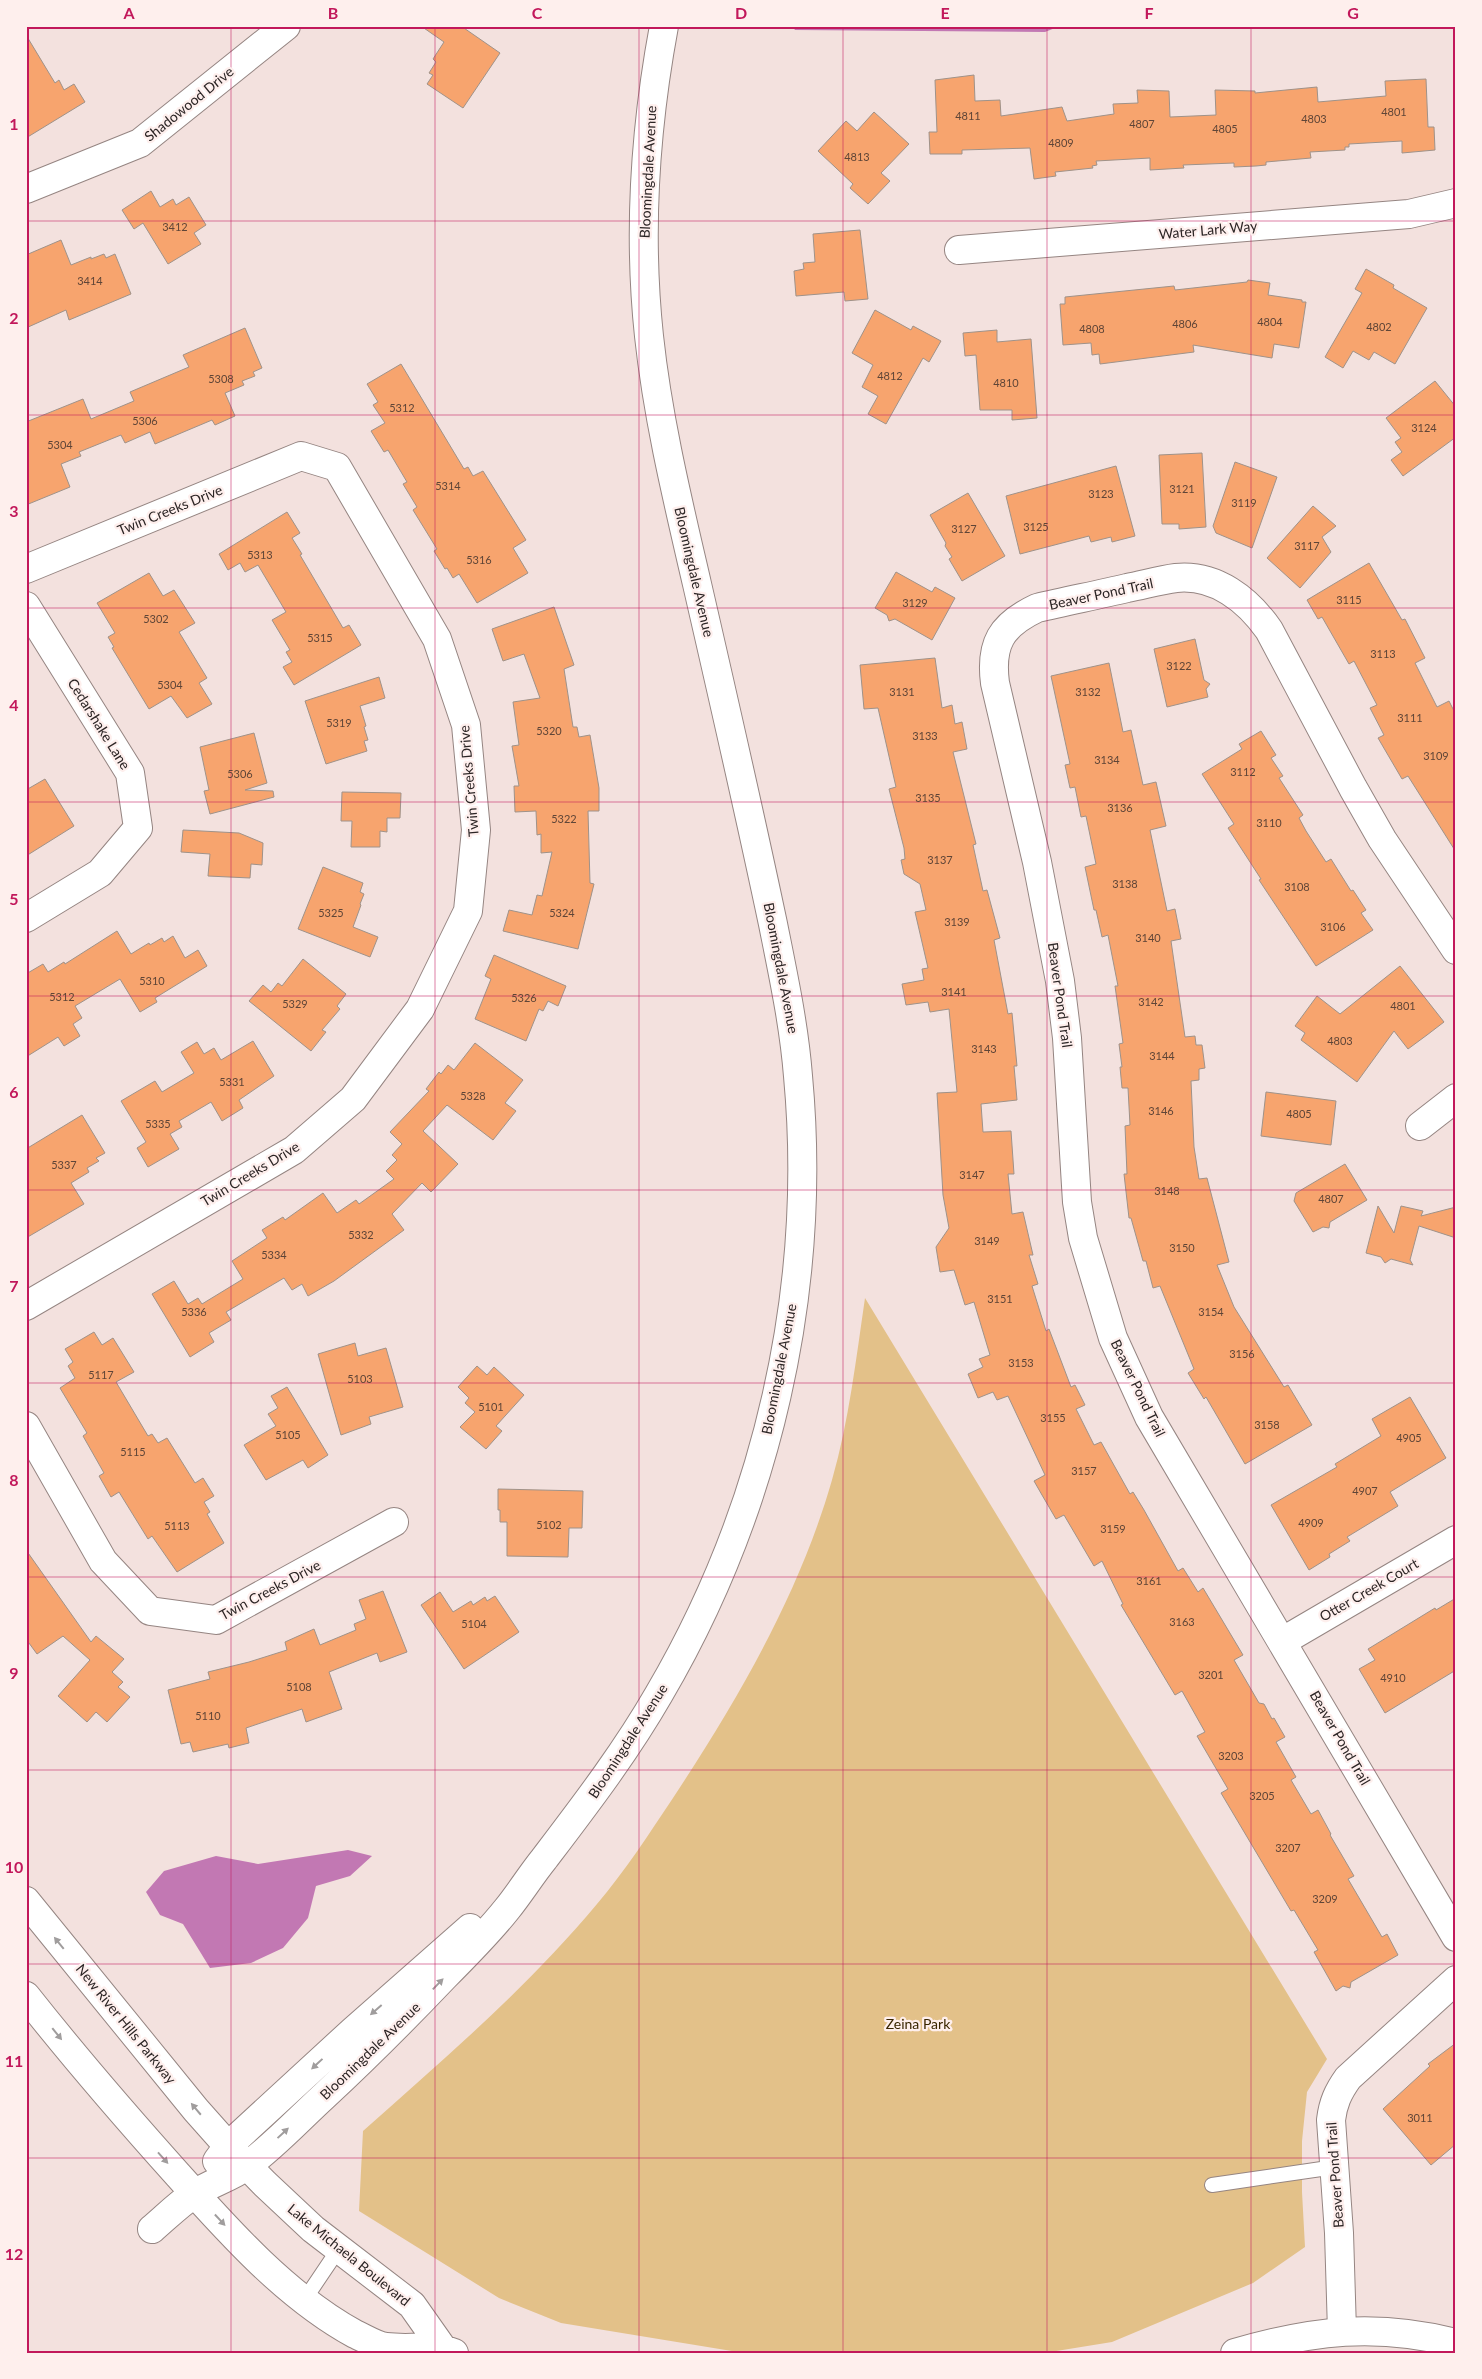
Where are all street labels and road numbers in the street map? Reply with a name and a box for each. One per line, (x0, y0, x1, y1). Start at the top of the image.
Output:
street label: Shadowood Drive (141, 63, 237, 145)
street label: Bloomingdale Avenue (636, 105, 659, 239)
street label: Water Lark Way (1158, 217, 1259, 242)
street label: Twin Creeks Drive (115, 481, 225, 538)
street label: Bloomingdale Avenue (671, 505, 718, 639)
street label: Beaver Pond Trail (1047, 574, 1155, 613)
street label: Cedarshake Lane (65, 675, 134, 772)
street label: Twin Creeks Drive (455, 725, 482, 837)
street label: Bloomingdale Avenue (760, 901, 803, 1035)
street label: Beaver Pond Trail (1045, 941, 1076, 1049)
street label: Twin Creeks Drive (197, 1137, 302, 1210)
street label: Bloomingdale Avenue (757, 1302, 800, 1436)
street label: Beaver Pond Trail (1108, 1336, 1169, 1439)
street label: Otter Creek Court (1316, 1554, 1421, 1625)
street label: Twin Creeks Drive (216, 1556, 323, 1623)
street label: Bloomingdale Avenue (584, 1680, 671, 1801)
street label: Beaver Pond Trail (1307, 1688, 1374, 1788)
street label: New River Hills Parkway (73, 1960, 180, 2088)
street label: Bloomingdale Avenue (316, 1998, 423, 2103)
street label: Beaver Pond Trail (1322, 2122, 1347, 2229)
street label: Lake Michaela Boulevard (285, 2200, 414, 2309)

